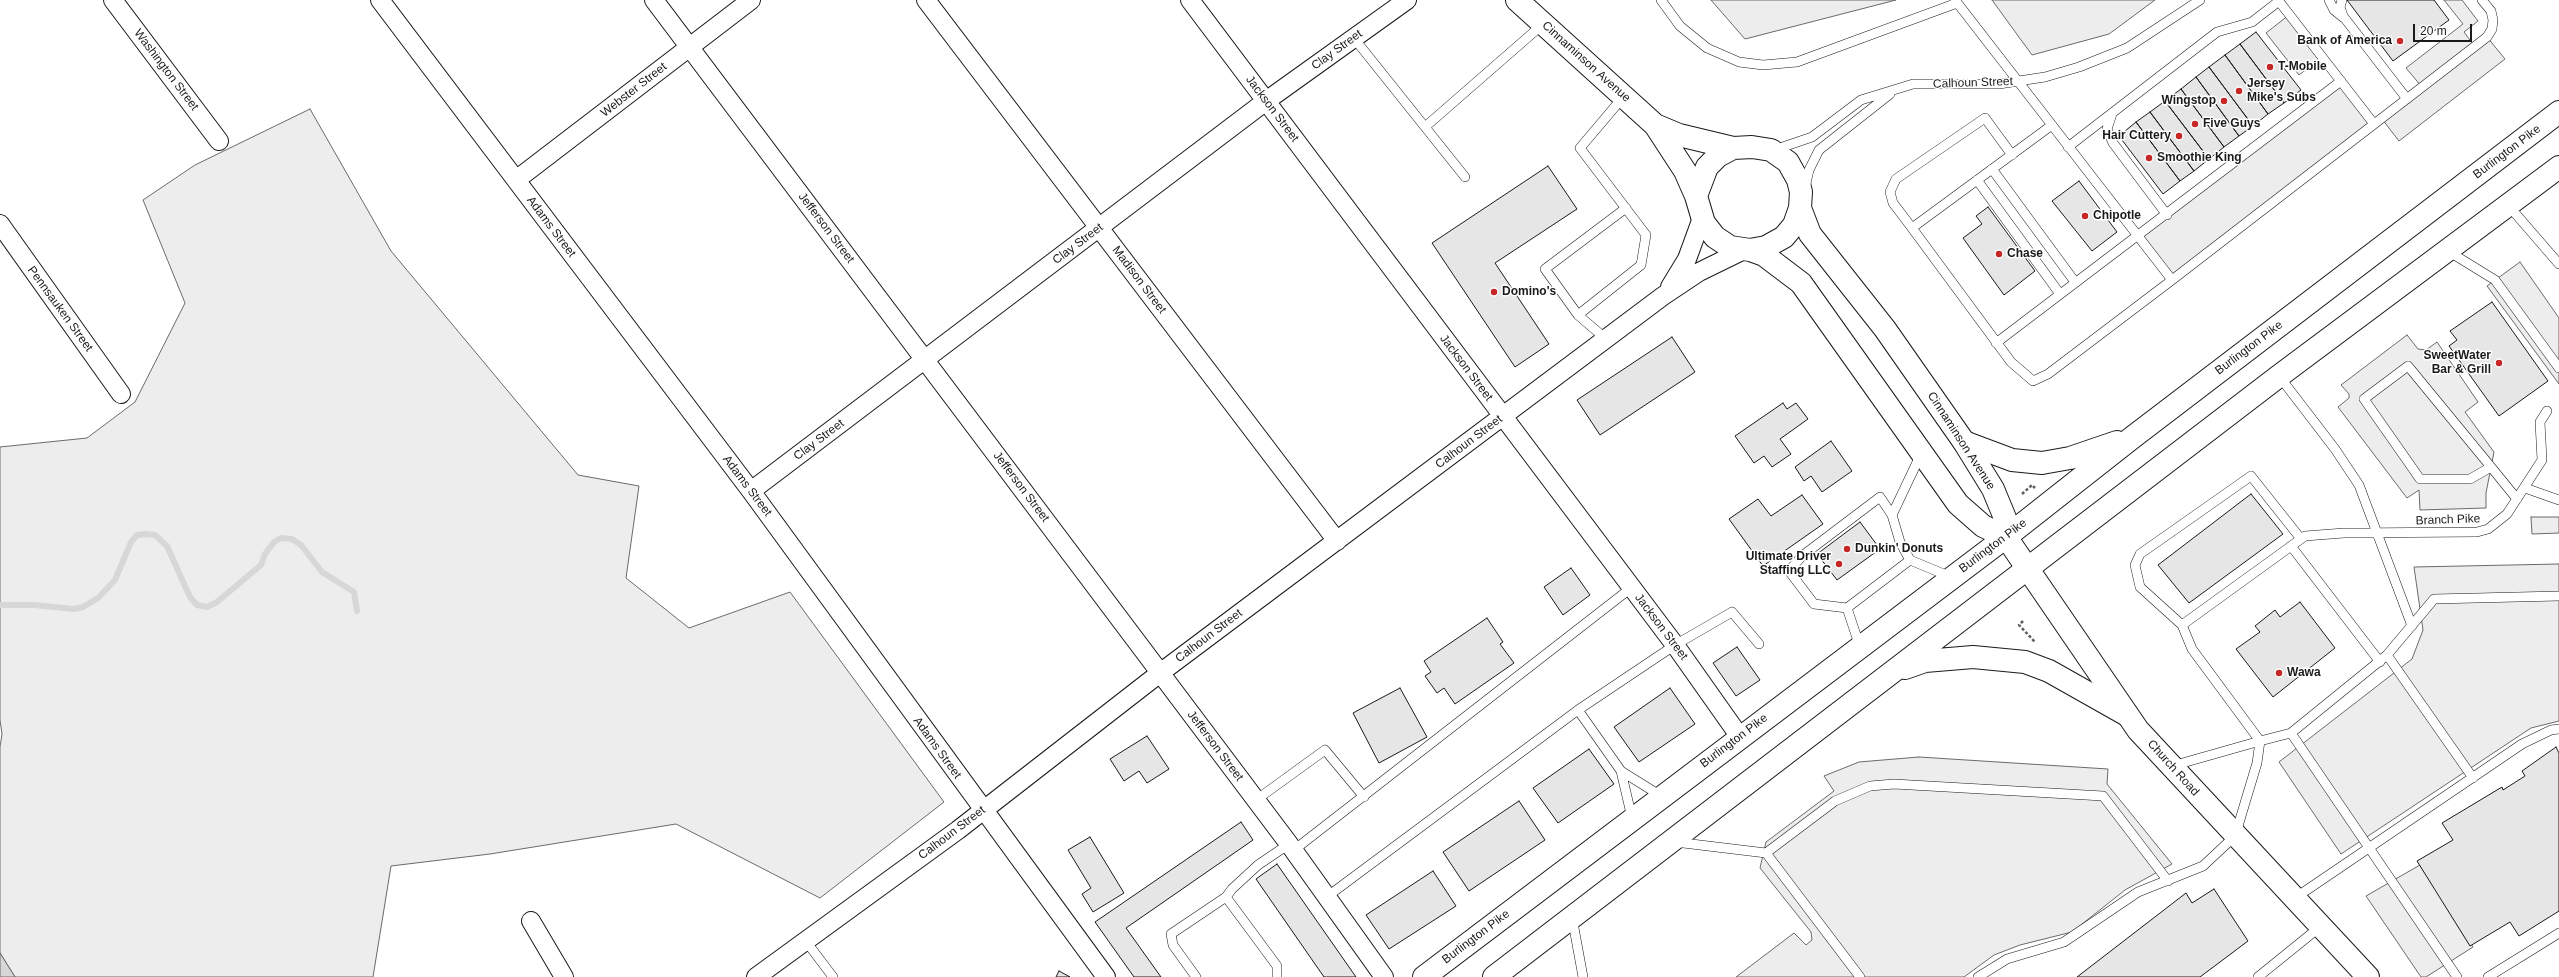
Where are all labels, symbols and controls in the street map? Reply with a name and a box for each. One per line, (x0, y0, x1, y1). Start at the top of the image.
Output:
scale bar (2415, 16, 2474, 42)
street label: Cinnaminson Avenue (1539, 19, 1633, 105)
text: 20 m (2420, 24, 2447, 38)
street label: Washington Street (131, 26, 201, 114)
street label: Clay Street (1309, 27, 1365, 73)
place label: Bank of America (2297, 34, 2392, 48)
marker: Bank of America (2395, 36, 2405, 46)
street label: Webster Street (598, 60, 670, 120)
place label: T-Mobile (2278, 60, 2327, 74)
marker: T-Mobile (2265, 62, 2275, 72)
street label: Jackson Street (1242, 73, 1302, 145)
street label: Calhoun Street (1933, 74, 2013, 92)
place label: Jersey Mike's Subs (2247, 77, 2316, 105)
marker: Jersey Mike's Subs (2234, 86, 2244, 96)
place label: Wingstop (2161, 94, 2216, 108)
marker: Wingstop (2219, 96, 2229, 106)
place label: Five Guys (2203, 117, 2260, 131)
marker: Five Guys (2190, 119, 2200, 129)
street label: Burlington Pike (2470, 122, 2544, 182)
place label: Hair Cuttery (2102, 129, 2171, 143)
marker: Hair Cuttery (2174, 131, 2184, 141)
place label: Smoothie King (2157, 151, 2242, 165)
marker: Smoothie King (2144, 153, 2154, 163)
street label: Jefferson Street (795, 190, 857, 266)
street label: Adams Street (523, 194, 579, 260)
place label: Chipotle (2093, 209, 2141, 223)
marker: Chipotle (2080, 211, 2090, 221)
street label: Clay Street (1050, 220, 1106, 268)
street label: Madison Street (1109, 243, 1169, 317)
place label: Chase (2007, 247, 2043, 261)
marker: Chase (1994, 249, 2004, 259)
street label: Pennsauken Street (24, 263, 96, 355)
place label: Domino's (1502, 285, 1556, 299)
marker: Domino's (1489, 287, 1499, 297)
street label: Burlington Pike (2212, 318, 2286, 378)
street label: Jackson Street (1436, 332, 1496, 404)
place label: SweetWater Bar & Grill (2423, 349, 2491, 377)
marker: SweetWater Bar & Grill (2494, 358, 2504, 368)
street label: Cinnaminson Avenue (1924, 389, 1998, 493)
street label: Calhoun Street (1433, 412, 1505, 472)
street label: Clay Street (791, 416, 847, 464)
street label: Jefferson Street (990, 449, 1052, 525)
street label: Adams Street (719, 453, 775, 519)
street label: Branch Pike (2415, 512, 2481, 528)
street label: Burlington Pike (1956, 516, 2030, 576)
place label: Dunkin' Donuts (1855, 542, 1943, 556)
marker: Dunkin' Donuts (1842, 544, 1852, 554)
place label: Ultimate Driver Staffing LLC (1746, 550, 1831, 578)
marker: Ultimate Driver Staffing LLC (1834, 559, 1844, 569)
street label: Jackson Street (1631, 591, 1691, 663)
street label: Calhoun Street (1173, 606, 1245, 666)
place label: Wawa (2287, 666, 2321, 680)
marker: Wawa (2274, 668, 2284, 678)
street label: Jefferson Street (1184, 708, 1246, 784)
street label: Burlington Pike (1697, 711, 1771, 771)
street label: Adams Street (910, 714, 964, 782)
street label: Church Road (2144, 737, 2202, 799)
street label: Calhoun Street (916, 803, 988, 863)
street label: Burlington Pike (1439, 907, 1513, 967)

